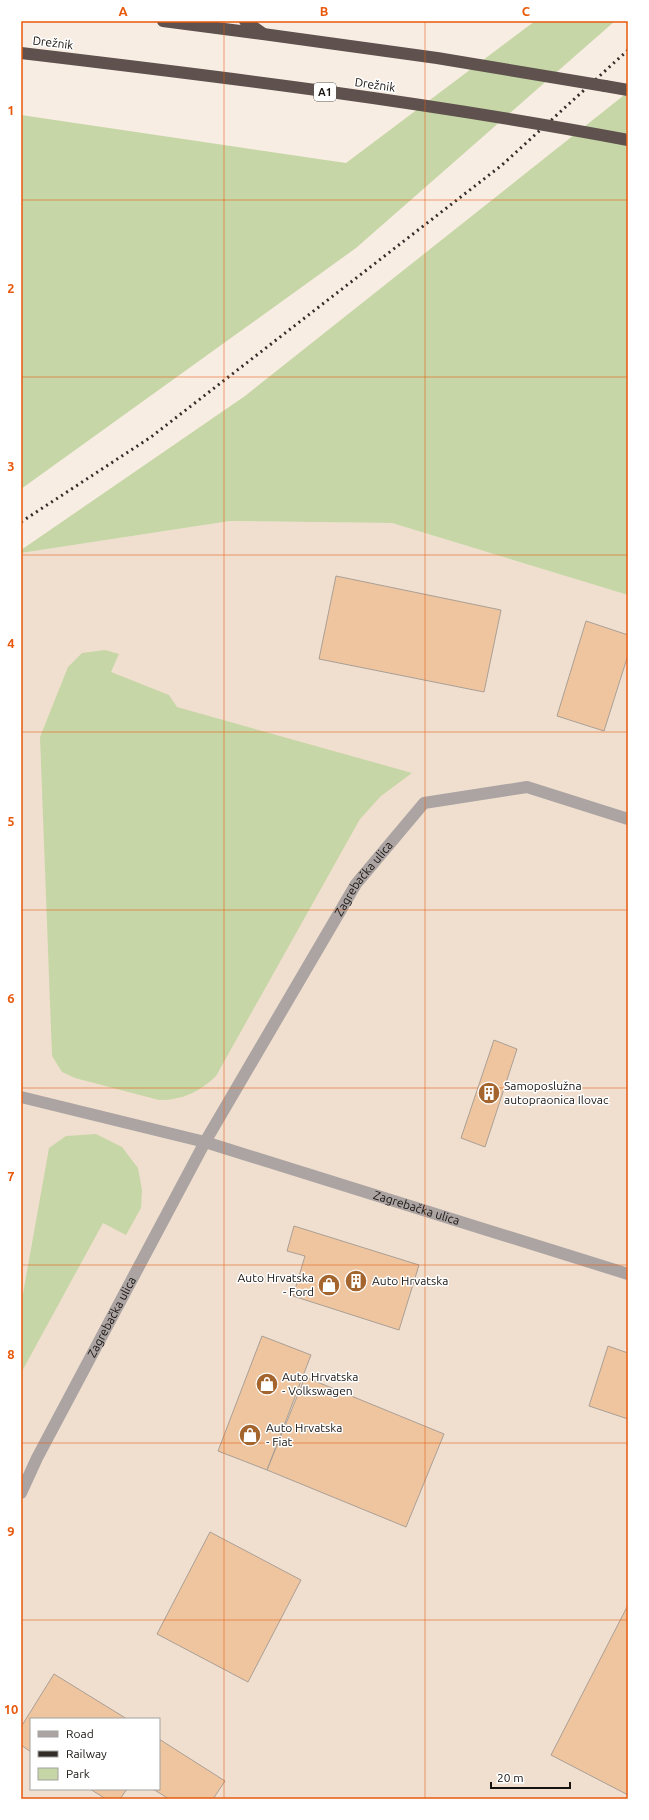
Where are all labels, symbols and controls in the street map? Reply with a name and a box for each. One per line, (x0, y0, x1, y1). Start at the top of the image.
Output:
text: A (118, 4, 128, 18)
text: B (320, 4, 329, 18)
text: C (522, 4, 531, 18)
street label: Drežnik (32, 34, 74, 51)
street label: Drežnik (354, 75, 396, 94)
road number: A1 (314, 83, 336, 101)
text: 1 (7, 103, 15, 117)
text: 2 (7, 281, 15, 295)
text: 3 (7, 459, 15, 473)
text: 4 (7, 636, 15, 650)
text: 5 (7, 814, 15, 828)
street label: Zagrebačka ulica (332, 839, 395, 918)
text: 6 (7, 991, 15, 1005)
place label: Samoposlužna autopraonica Ilovac (504, 1079, 609, 1106)
building icon: Samoposlužna autopraonica Ilovac (476, 1080, 502, 1106)
text: 7 (7, 1169, 15, 1183)
street label: Zagrebačka ulica (372, 1188, 461, 1227)
building icon: Auto Hrvatska (343, 1268, 369, 1294)
place label: Auto Hrvatska - Ford (238, 1271, 314, 1298)
shop icon: Auto Hrvatska - Ford (316, 1272, 342, 1298)
street label: Zagrebačka ulica (85, 1274, 138, 1359)
place label: Auto Hrvatska (372, 1274, 448, 1287)
text: 8 (7, 1347, 15, 1361)
place label: Auto Hrvatska - Volkswagen (282, 1370, 358, 1397)
shop icon: Auto Hrvatska - Volkswagen (254, 1371, 280, 1397)
place label: Auto Hrvatska - Fiat (266, 1421, 342, 1448)
shop icon: Auto Hrvatska - Fiat (237, 1422, 263, 1448)
text: 9 (7, 1524, 15, 1538)
text: 10 (4, 1702, 18, 1716)
legend (30, 1718, 160, 1790)
text: Road (66, 1727, 94, 1740)
text: Railway (66, 1747, 107, 1760)
scale bar (491, 1764, 570, 1790)
text: Park (66, 1767, 90, 1780)
text: 20 m (497, 1771, 524, 1784)

